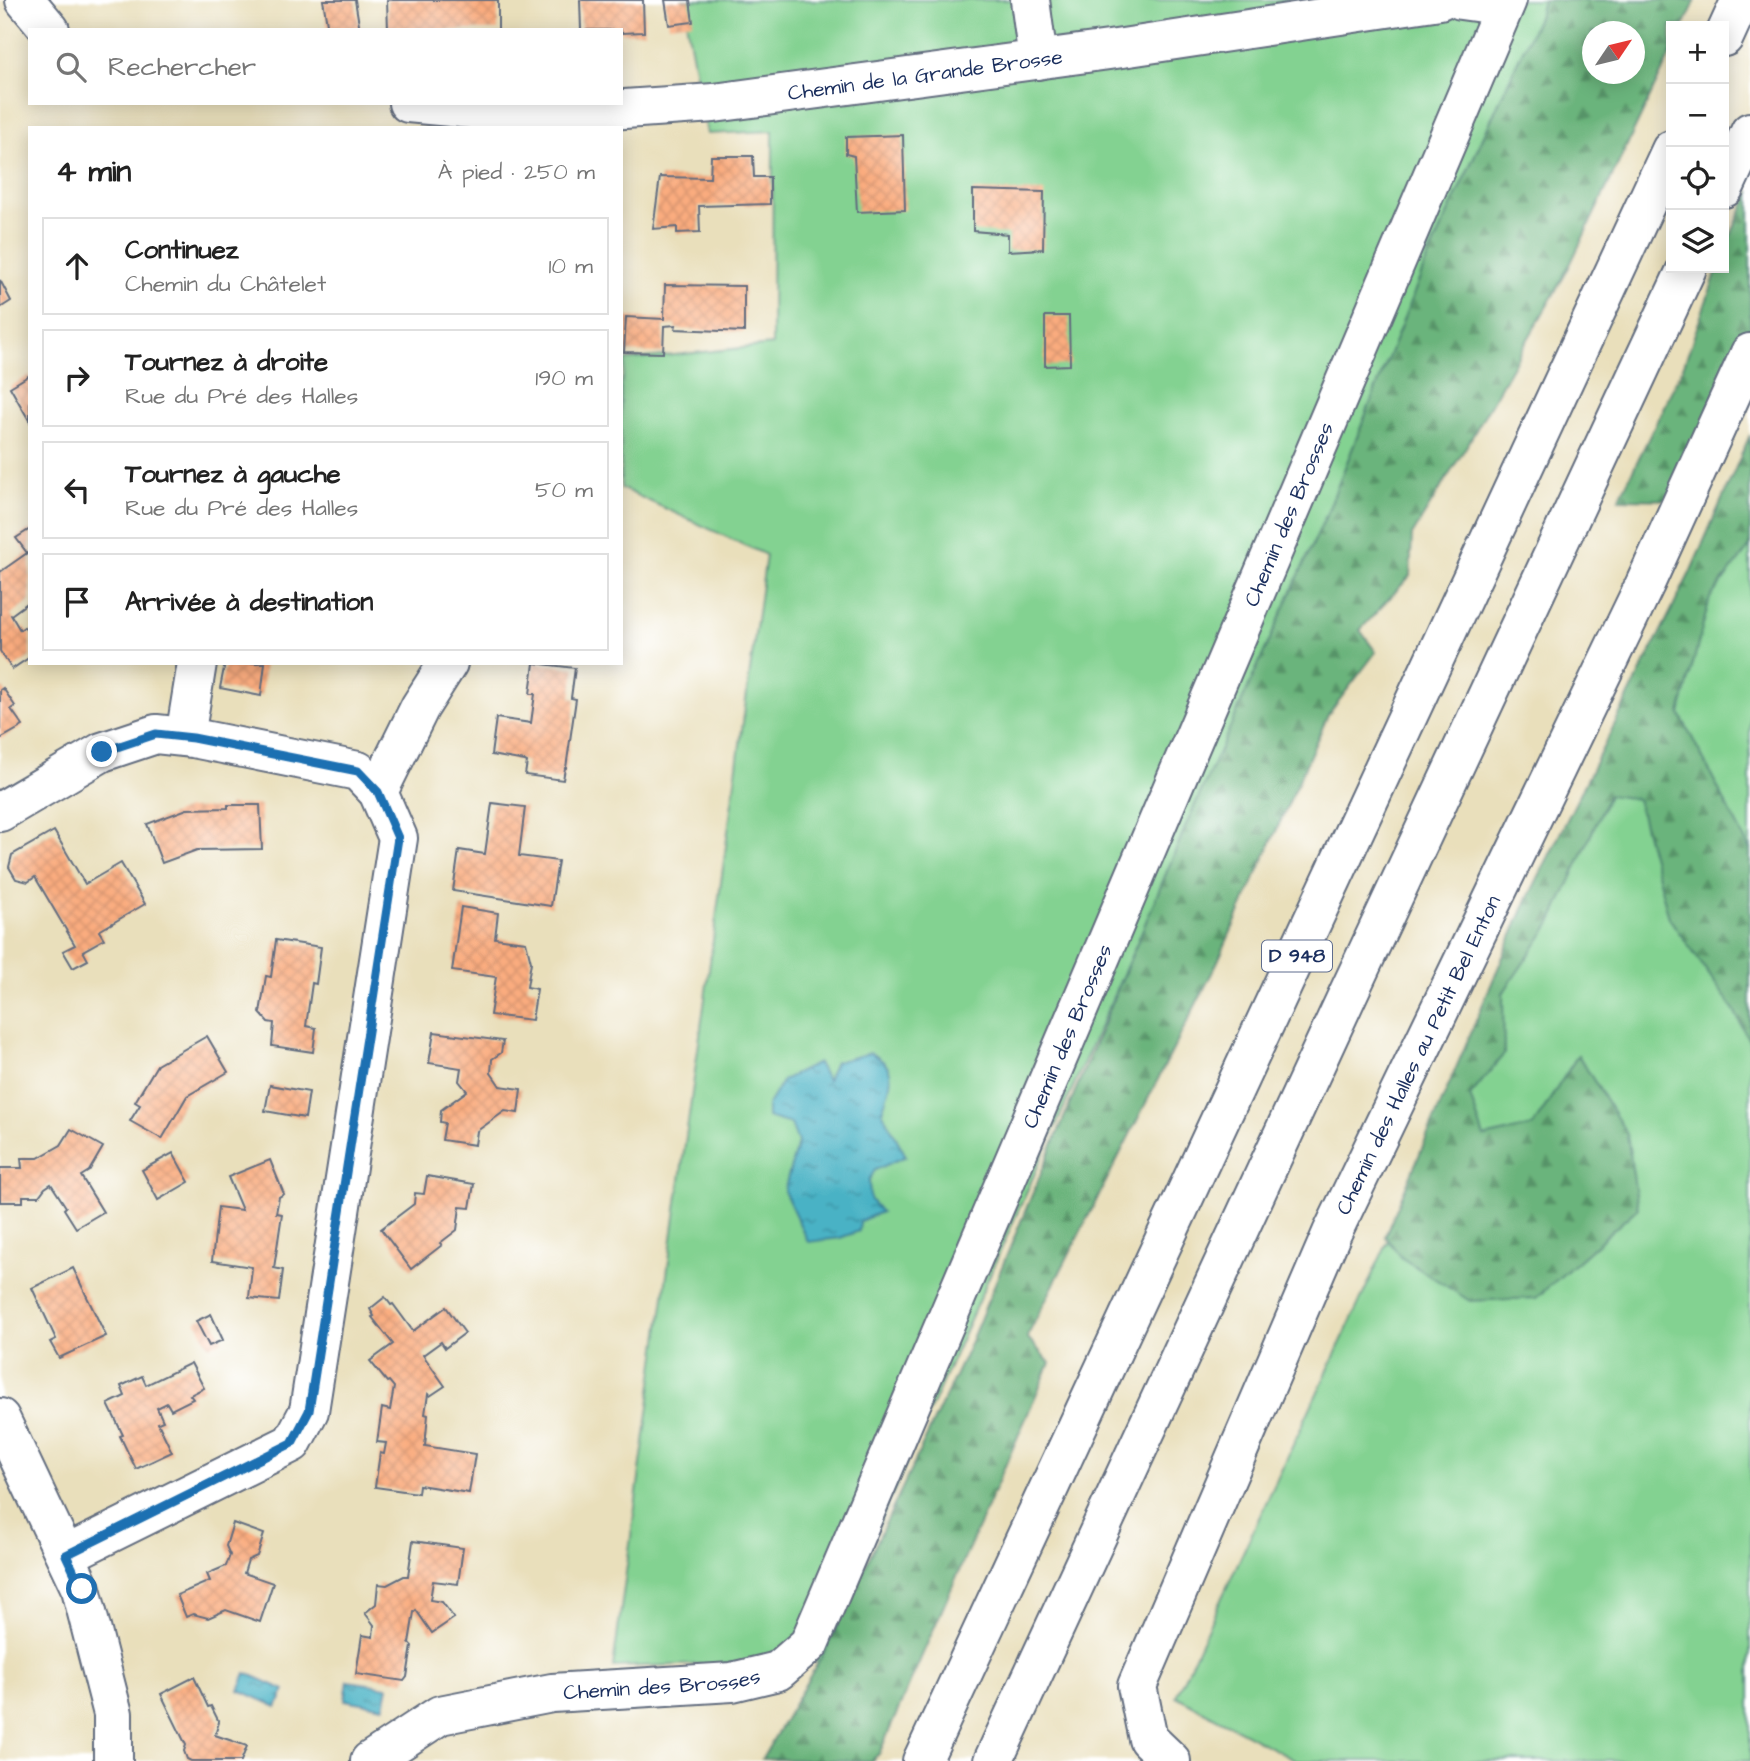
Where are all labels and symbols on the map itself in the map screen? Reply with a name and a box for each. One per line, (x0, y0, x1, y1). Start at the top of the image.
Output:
north arrow (1582, 21, 1645, 84)
street label: Chemin de la Grande Brosse (786, 42, 1064, 107)
street label: Chemin des Brosses (1237, 418, 1341, 611)
route end (86, 736, 117, 767)
street label: Chemin des Halles au Petit Bel Enton (1329, 890, 1507, 1219)
street label: Chemin des Brosses (1015, 940, 1119, 1133)
road number: D 948 (1262, 940, 1332, 972)
route start (66, 1573, 97, 1604)
street label: Chemin des Brosses (562, 1661, 763, 1707)

